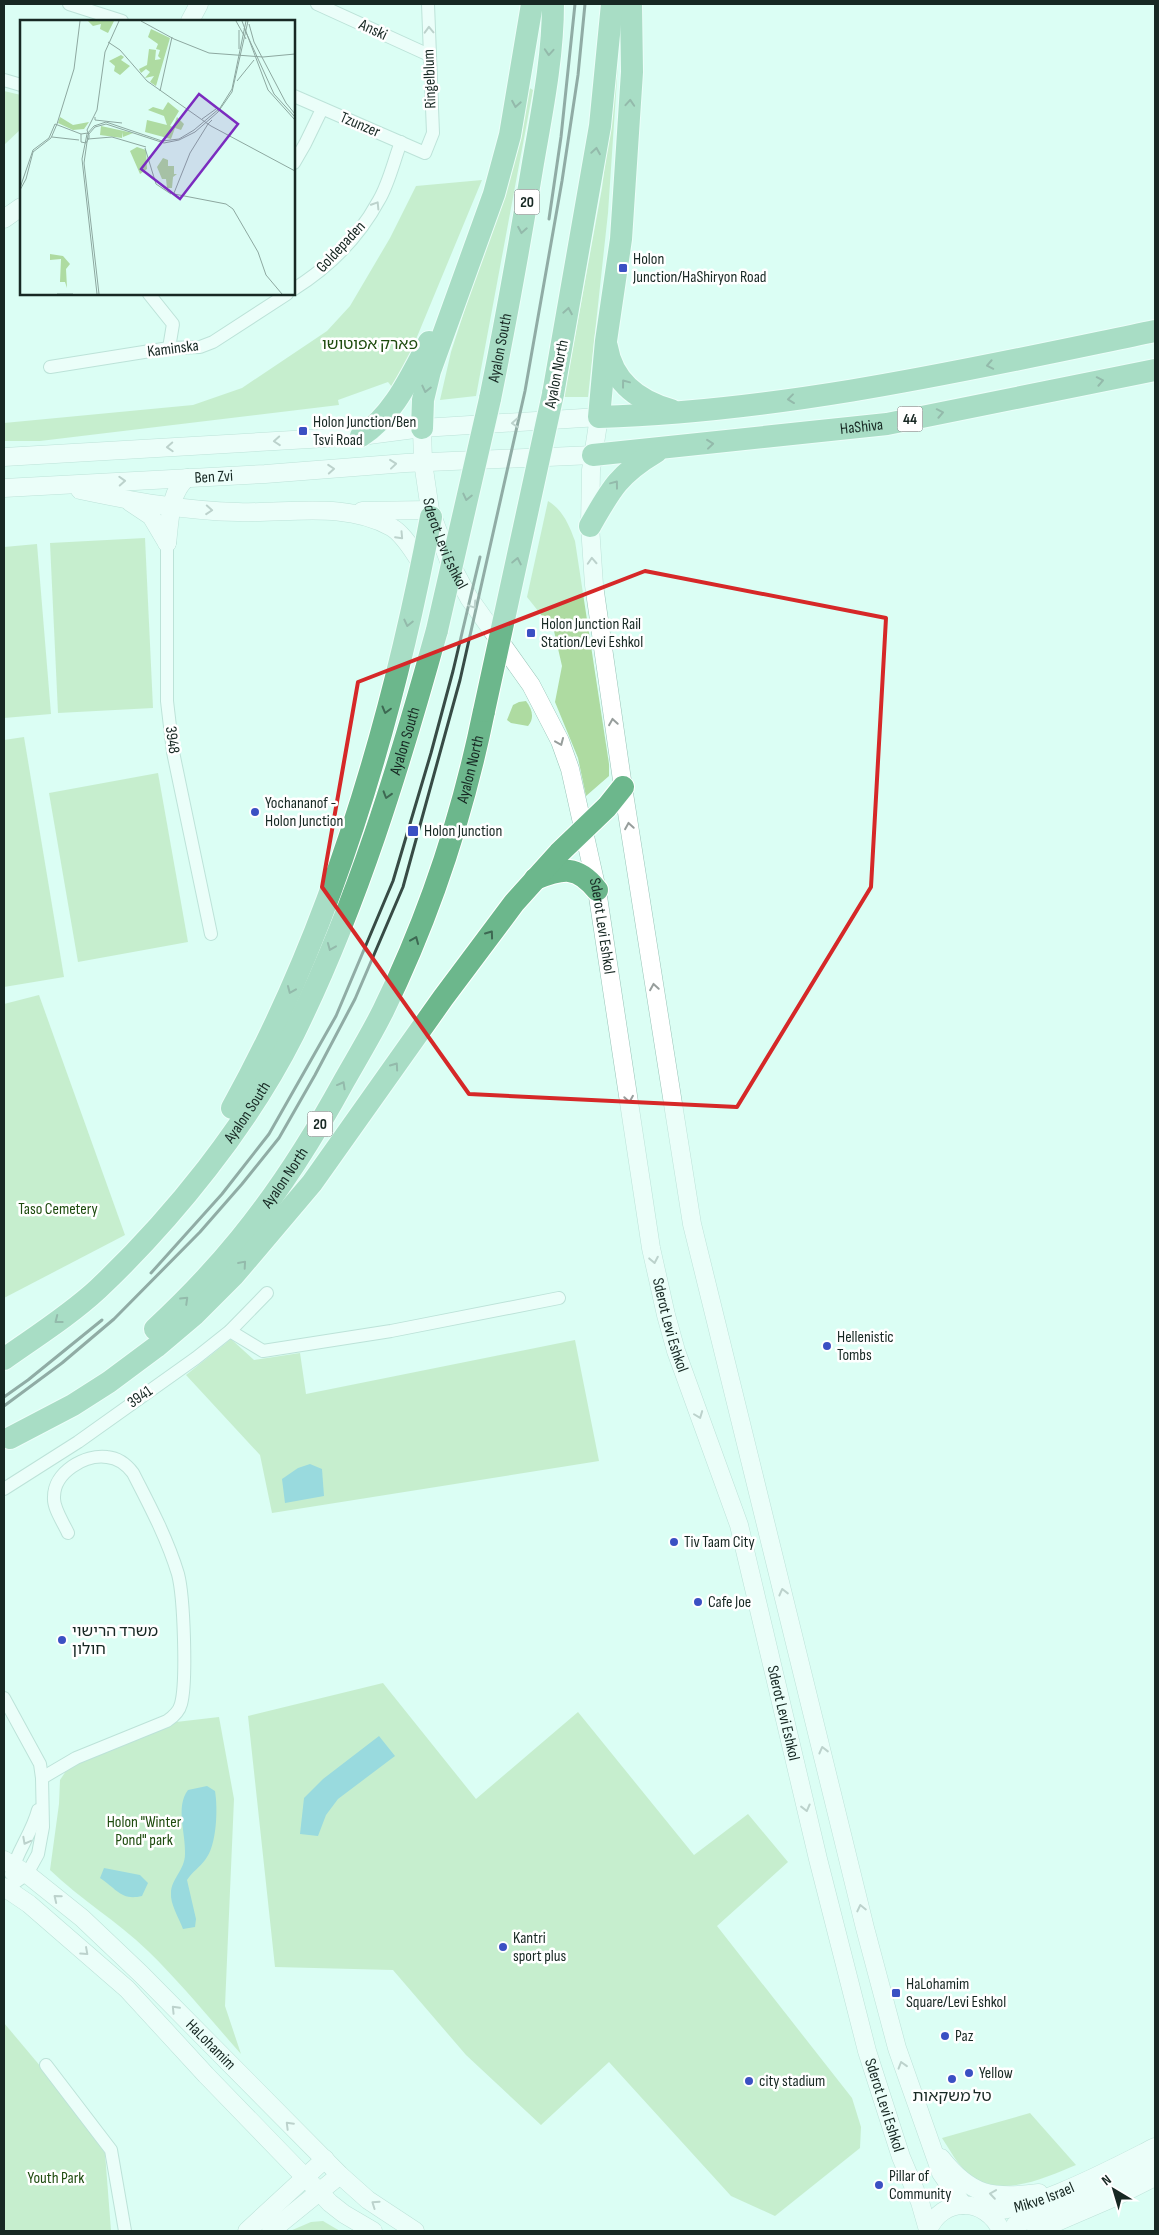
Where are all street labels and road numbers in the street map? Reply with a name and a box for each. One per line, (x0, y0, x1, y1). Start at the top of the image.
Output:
street label: Anski (355, 15, 390, 45)
street label: Ringelblum (419, 49, 441, 109)
street label: Tzunzer (337, 108, 383, 142)
road number: 20 (514, 190, 540, 214)
street label: Goldepaden (312, 217, 370, 277)
street label: Ayalon South (484, 312, 516, 385)
street label: Kaminska (146, 336, 200, 362)
street label: Ayalon North (541, 338, 573, 411)
road number: 44 (898, 406, 922, 432)
street label: HaShiva (839, 415, 884, 438)
street label: Ben Zvi (194, 466, 233, 487)
street label: Sderot Levi Eshkol (419, 497, 472, 592)
street label: Ayalon South (385, 705, 424, 778)
street label: 3948 (161, 725, 183, 755)
street label: Ayalon North (452, 734, 488, 806)
street label: Sderot Levi Eshkol (585, 876, 619, 975)
street label: Ayalon South (219, 1078, 274, 1148)
road number: 20 (308, 1112, 332, 1136)
street label: Ayalon North (257, 1144, 312, 1213)
street label: Sderot Levi Eshkol (648, 1276, 692, 1375)
street label: 3941 (124, 1381, 156, 1412)
street label: Sderot Levi Eshkol (763, 1664, 804, 1762)
street label: HaLohamim (182, 2015, 240, 2074)
street label: Sderot Levi Eshkol (861, 2056, 908, 2154)
street label: Mikve Israel (1012, 2178, 1077, 2217)

